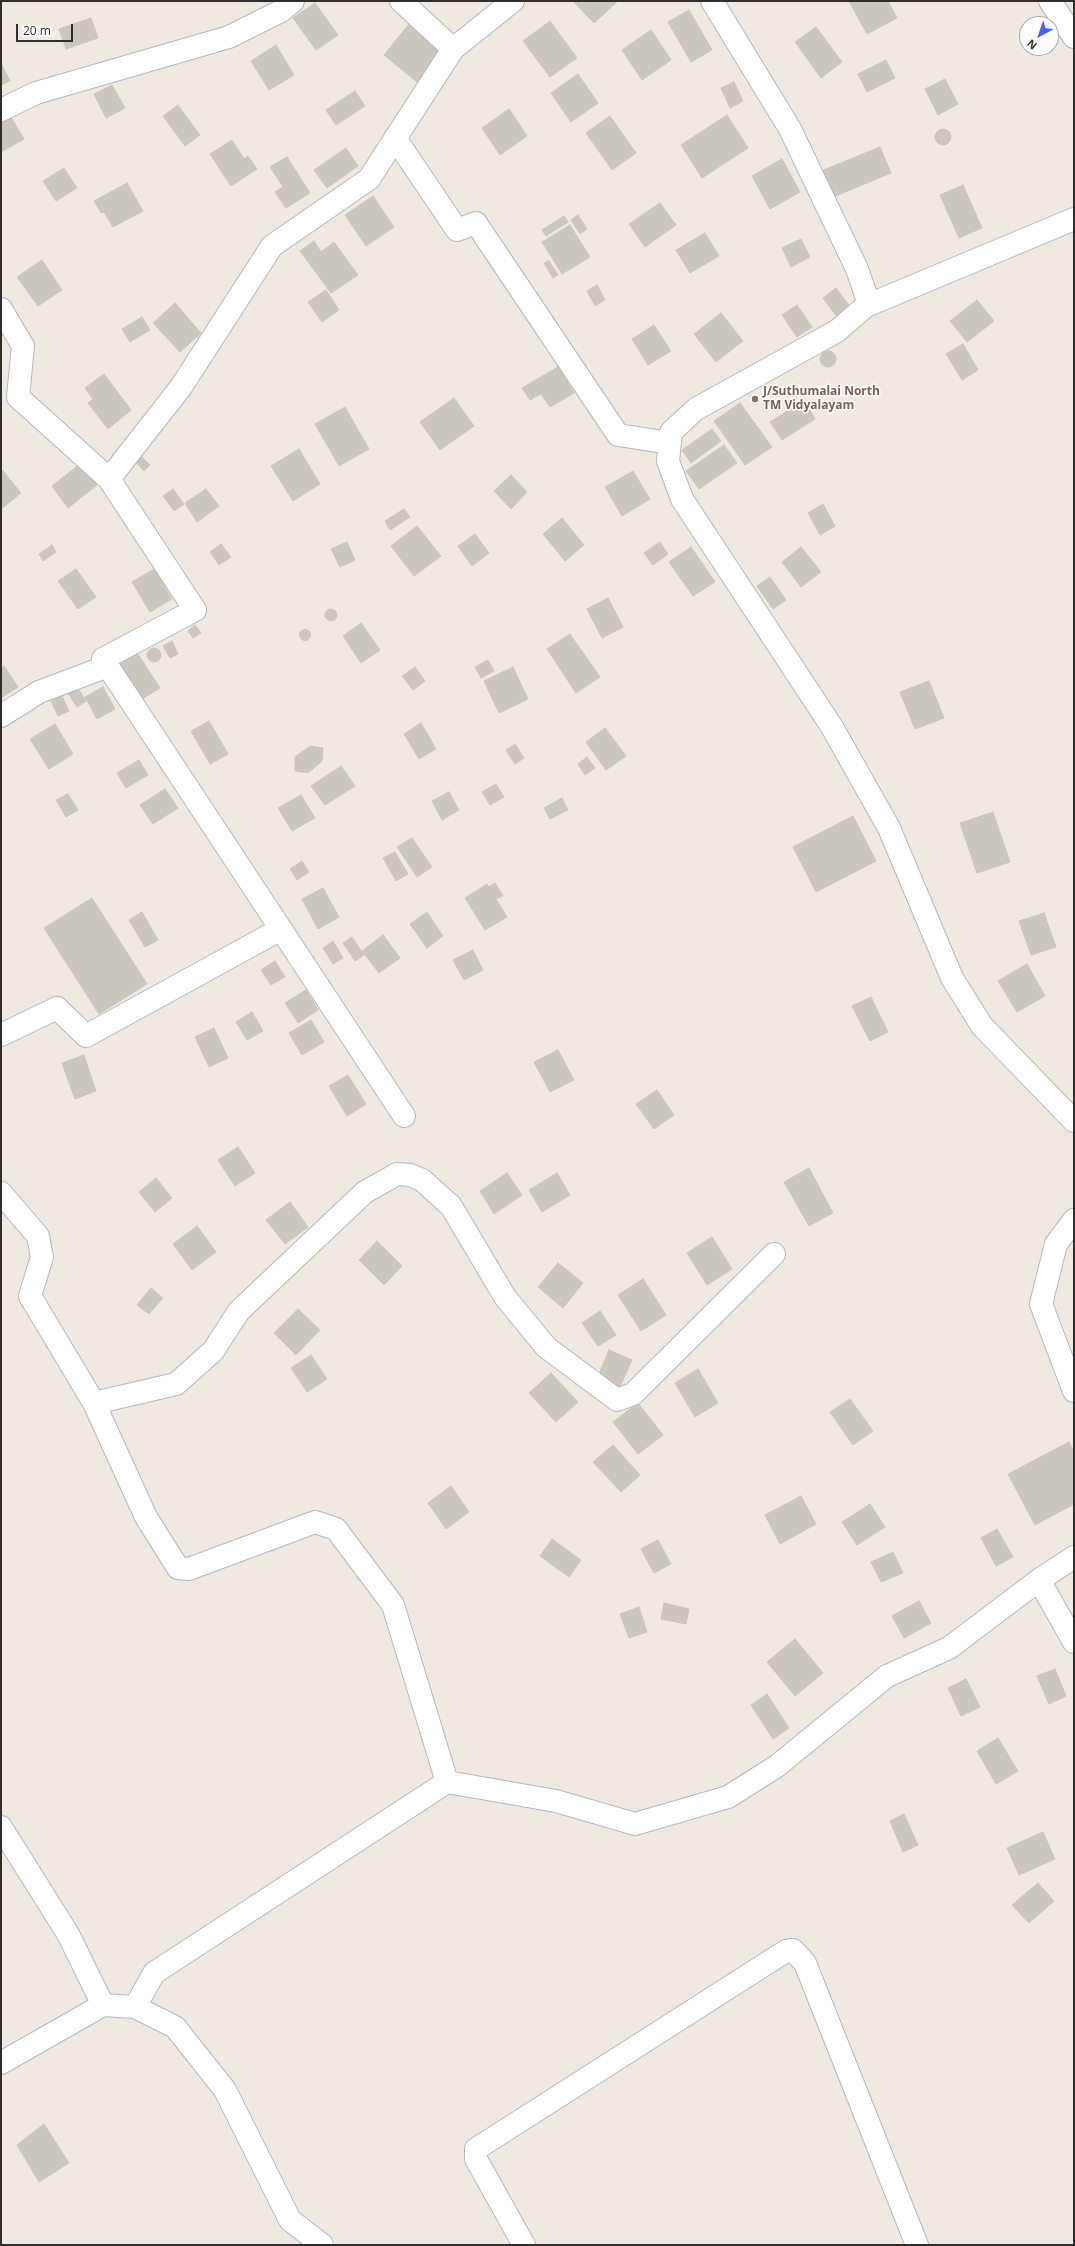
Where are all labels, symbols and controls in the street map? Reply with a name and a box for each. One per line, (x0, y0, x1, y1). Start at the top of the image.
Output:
scale bar (18, 16, 75, 42)
north arrow (1019, 16, 1059, 56)
text: 20 m (23, 22, 51, 39)
text: N (1023, 36, 1040, 53)
place label: J/Suthumalai North TM Vidyalayam (763, 385, 880, 413)
marker: J/Suthumalai North TM Vidyalayam (750, 394, 760, 404)

